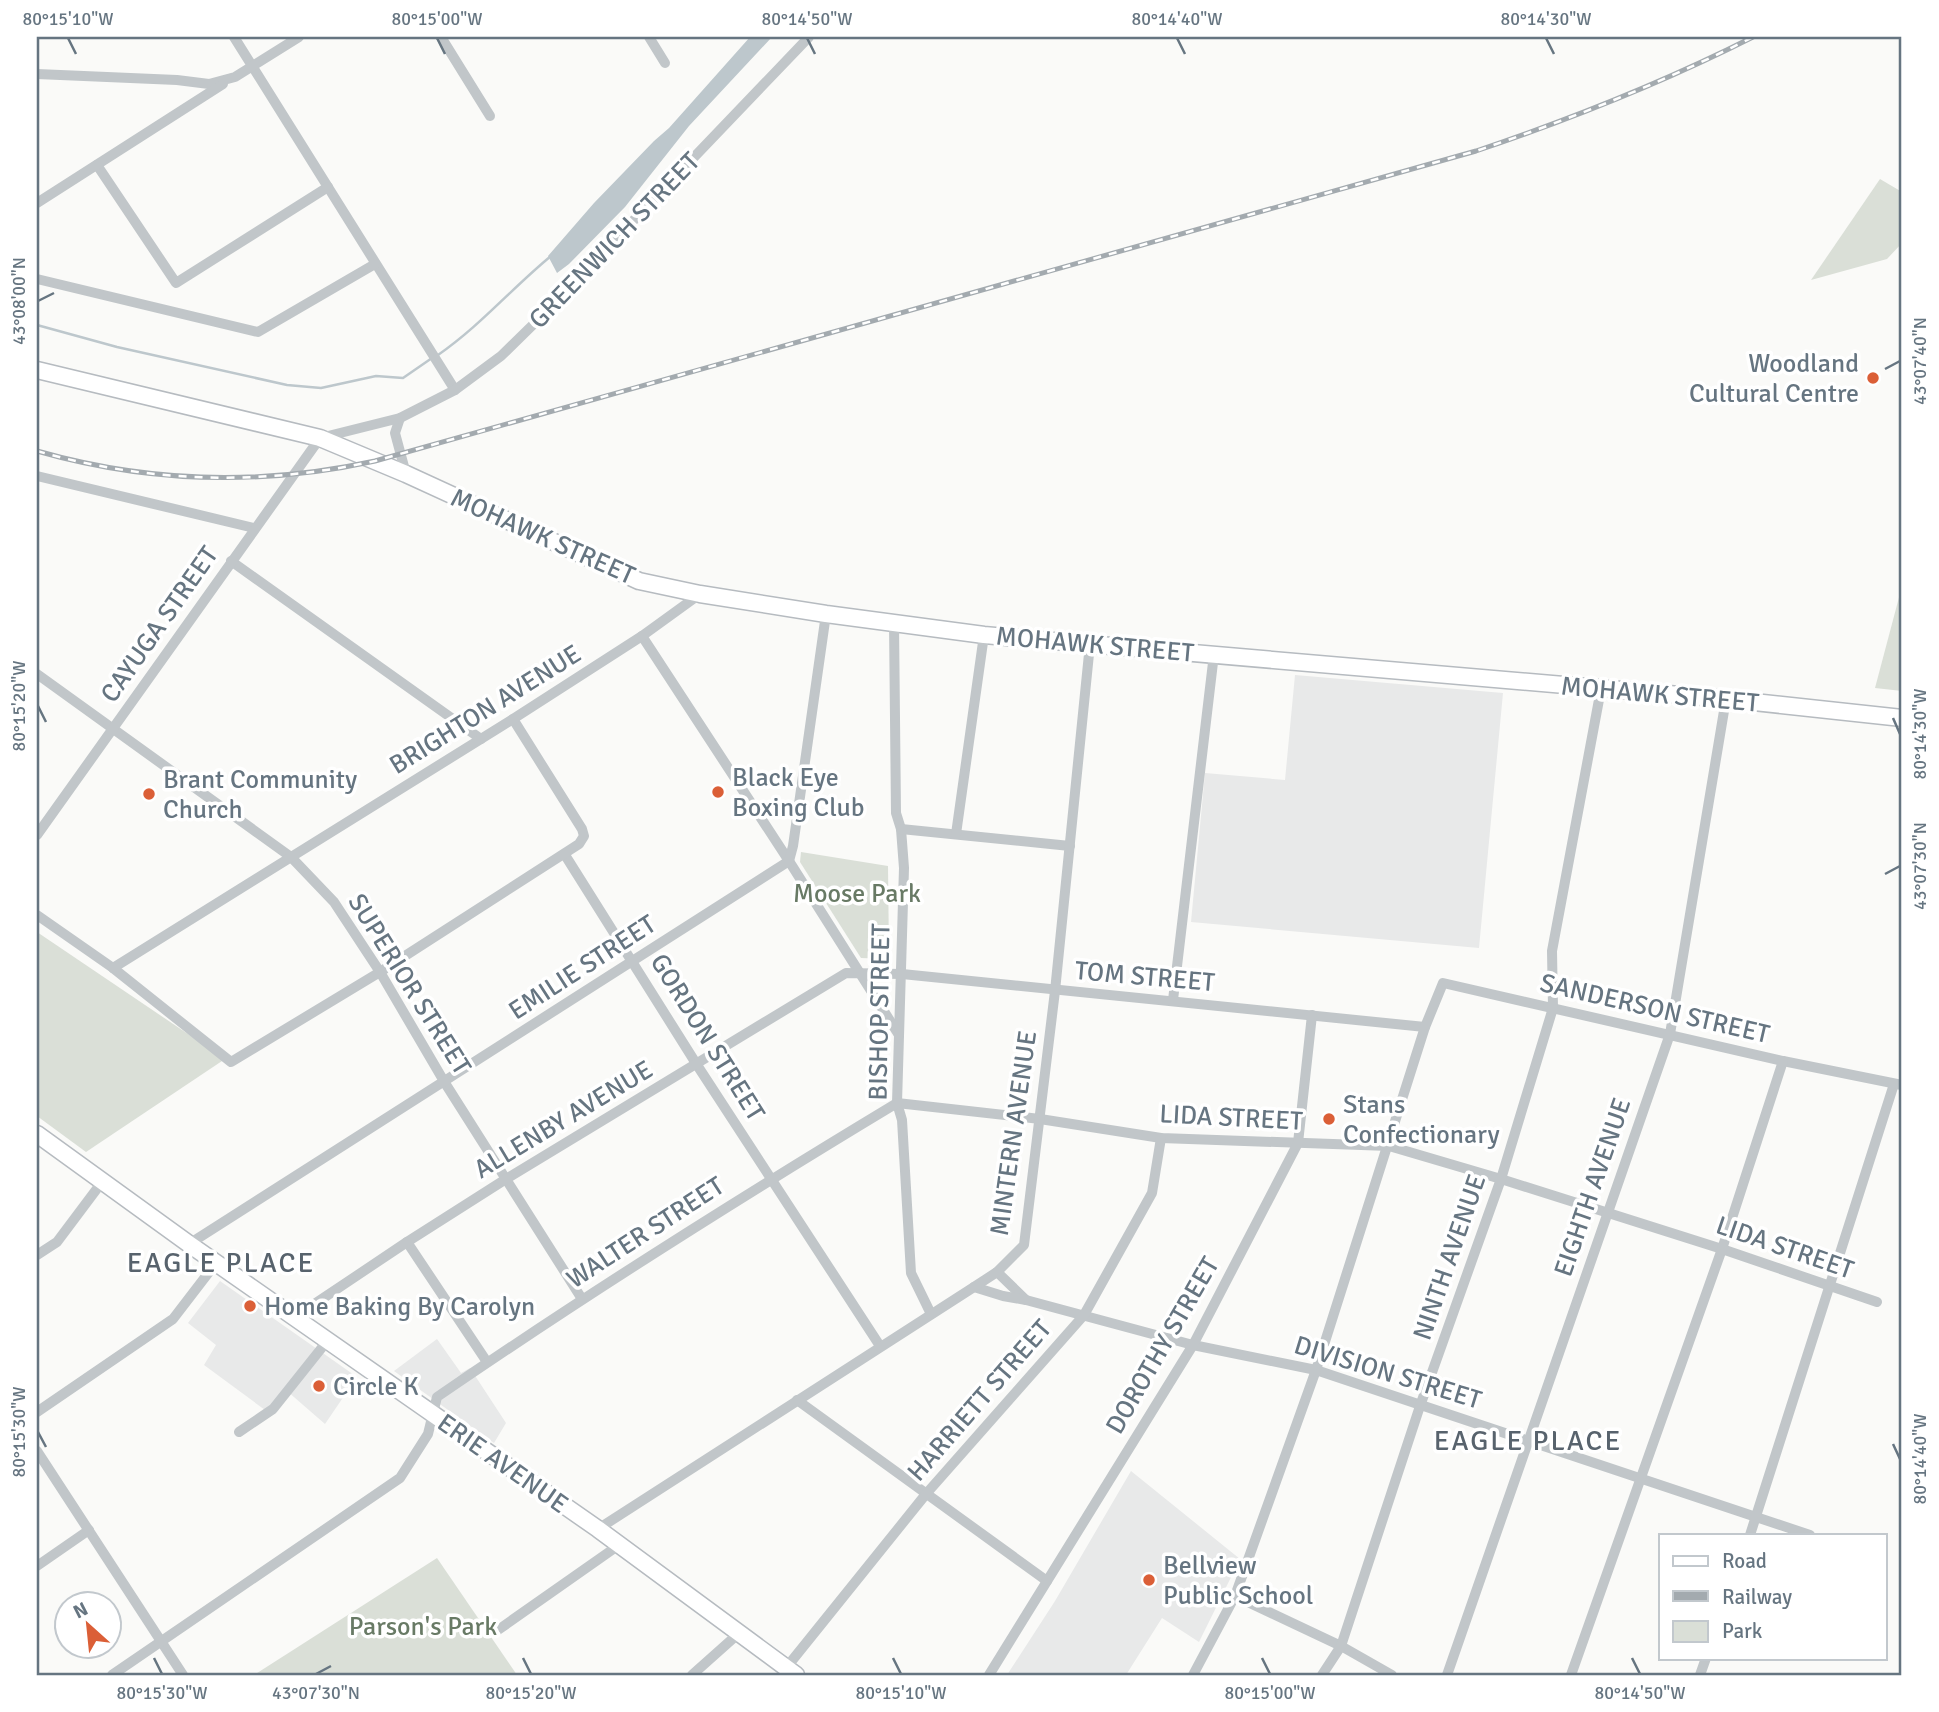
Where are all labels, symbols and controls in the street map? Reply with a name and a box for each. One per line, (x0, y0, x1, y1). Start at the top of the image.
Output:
text: 80°15'10"W (23, 8, 113, 30)
text: 80°15'00"W (392, 8, 482, 30)
text: 80°14'50"W (762, 8, 852, 30)
text: 80°14'40"W (1132, 8, 1222, 30)
text: 80°14'30"W (1501, 8, 1591, 30)
street label: GREENWICH STREET (522, 146, 707, 335)
text: 43°08'00"N (8, 257, 30, 345)
text: 43°07'40"N (1909, 317, 1931, 405)
place label: Woodland Cultural Centre (1689, 348, 1859, 410)
marker: Woodland Cultural Centre (1865, 370, 1881, 386)
street label: MOHAWK STREET (445, 482, 640, 592)
street label: CAYUGA STREET (94, 540, 226, 709)
street label: MOHAWK STREET (995, 620, 1195, 670)
street label: BRIGHTON AVENUE (384, 638, 587, 782)
text: 80°15'20"W (8, 661, 30, 751)
street label: MOHAWK STREET (1560, 670, 1760, 720)
text: 80°14'30"W (1909, 689, 1931, 779)
place label: Black Eye Boxing Club (732, 762, 865, 824)
place label: Brant Community Church (163, 764, 357, 826)
marker: Black Eye Boxing Club (710, 784, 726, 800)
marker: Brant Community Church (141, 786, 157, 802)
text: 43°07'30"N (1909, 822, 1931, 910)
park label: Moose Park (793, 878, 921, 910)
street label: SUPERIOR STREET (341, 888, 478, 1081)
street label: EMILIE STREET (503, 908, 662, 1027)
street label: BISHOP STREET (862, 923, 898, 1101)
street label: GORDON STREET (643, 948, 771, 1127)
street label: TOM STREET (1074, 955, 1216, 999)
street label: SANDERSON STREET (1537, 967, 1773, 1051)
street label: MINTERN AVENUE (984, 1029, 1044, 1238)
street label: ALLENBY AVENUE (468, 1054, 659, 1186)
place label: Stans Confectionary (1343, 1089, 1500, 1151)
street label: EIGHTH AVENUE (1547, 1094, 1638, 1281)
street label: LIDA STREET (1158, 1098, 1304, 1138)
marker: Stans Confectionary (1321, 1111, 1337, 1127)
street label: WALTER STREET (561, 1170, 730, 1296)
street label: NINTH AVENUE (1407, 1170, 1493, 1344)
street label: LIDA STREET (1712, 1209, 1858, 1286)
district label: EAGLE PLACE (127, 1246, 315, 1280)
street label: DOROTHY STREET (1099, 1251, 1227, 1440)
place label: Home Baking By Carolyn (264, 1291, 535, 1323)
marker: Home Baking By Carolyn (242, 1298, 258, 1314)
street label: HARRIETT STREET (901, 1313, 1059, 1488)
street label: DIVISION STREET (1290, 1329, 1485, 1417)
place label: Circle K (333, 1371, 419, 1403)
marker: Circle K (311, 1378, 327, 1394)
text: 80°15'30"W (8, 1387, 30, 1477)
street label: ERIE AVENUE (431, 1407, 574, 1521)
text: 80°14'40"W (1909, 1414, 1931, 1504)
district label: EAGLE PLACE (1434, 1424, 1622, 1458)
legend (1659, 1534, 1886, 1660)
text: Road (1722, 1548, 1767, 1574)
place label: Bellview Public School (1163, 1550, 1313, 1612)
marker: Bellview Public School (1141, 1572, 1157, 1588)
text: Railway (1722, 1584, 1792, 1610)
north arrow (52, 1590, 122, 1660)
text: N (69, 1597, 92, 1624)
park label: Parson's Park (349, 1611, 497, 1643)
text: Park (1722, 1618, 1763, 1644)
text: 80°15'30"W (117, 1682, 207, 1704)
text: 43°07'30"N (272, 1682, 360, 1704)
text: 80°15'20"W (486, 1682, 576, 1704)
text: 80°15'10"W (856, 1682, 946, 1704)
text: 80°15'00"W (1225, 1682, 1315, 1704)
text: 80°14'50"W (1595, 1682, 1685, 1704)

